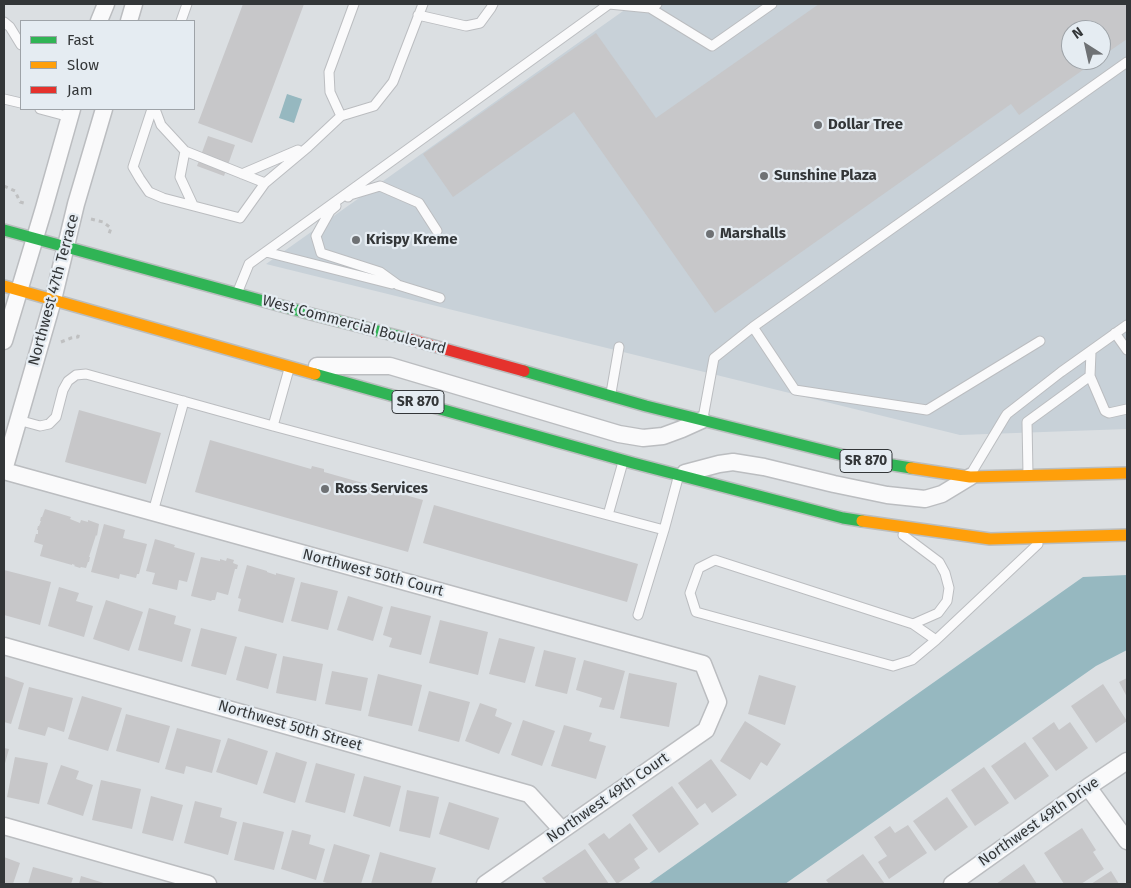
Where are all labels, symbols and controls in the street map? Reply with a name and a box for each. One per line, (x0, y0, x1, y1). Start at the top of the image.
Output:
legend (20, 20, 195, 110)
north arrow (1061, 20, 1111, 70)
text: N (1069, 23, 1086, 43)
text: Fast (67, 31, 94, 49)
text: Slow (67, 56, 99, 74)
text: Jam (67, 81, 93, 99)
place label: Dollar Tree (828, 116, 903, 134)
marker: Dollar Tree (812, 119, 824, 131)
place label: Sunshine Plaza (774, 167, 877, 185)
marker: Sunshine Plaza (758, 170, 770, 182)
street label: Northwest 47th Terrace (25, 212, 83, 368)
place label: Marshalls (720, 225, 786, 243)
marker: Marshalls (704, 228, 716, 240)
place label: Krispy Kreme (366, 231, 457, 249)
marker: Krispy Kreme (350, 234, 362, 246)
street label: West Commercial Boulevard (260, 292, 448, 358)
road number: SR 870 (392, 391, 444, 414)
road number: SR 870 (840, 450, 892, 472)
place label: Ross Services (335, 480, 428, 498)
marker: Ross Services (319, 483, 331, 495)
street label: Northwest 50th Court (301, 546, 445, 600)
street label: Northwest 50th Street (216, 697, 364, 755)
street label: Northwest 49th Court (544, 749, 672, 847)
street label: Northwest 49th Drive (975, 774, 1103, 870)

